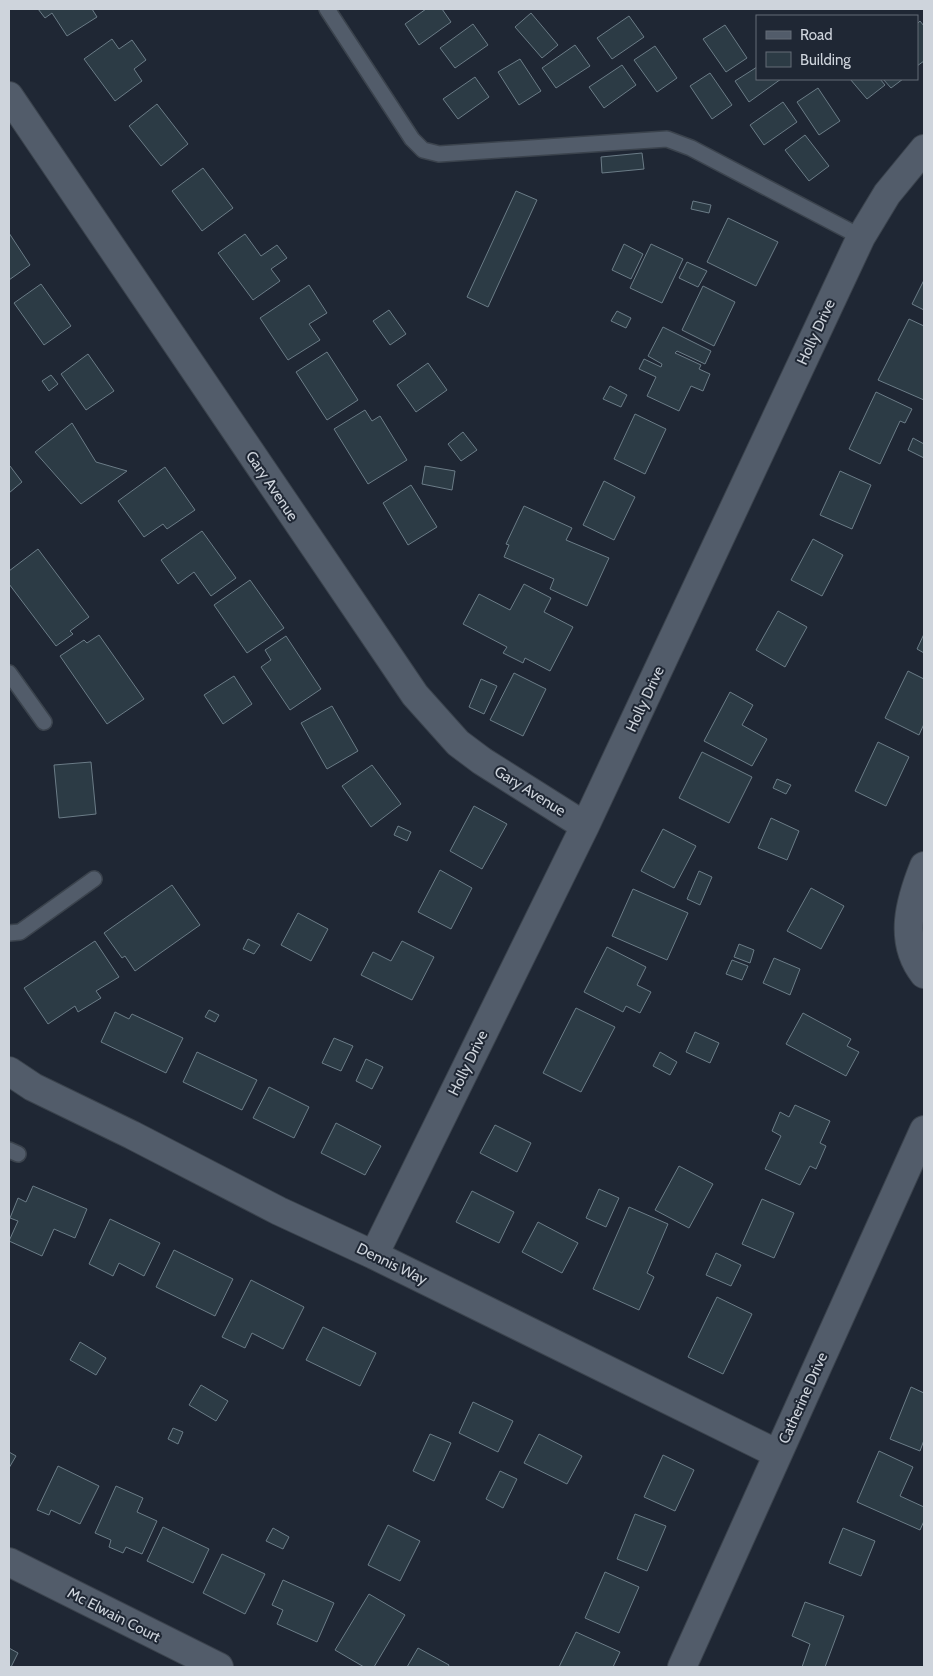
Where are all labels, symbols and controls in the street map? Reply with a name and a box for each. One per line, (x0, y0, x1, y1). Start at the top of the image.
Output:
legend (756, 15, 918, 80)
text: Road (800, 26, 833, 44)
text: Building (800, 51, 851, 69)
street label: Holly Drive (793, 296, 839, 368)
street label: Gary Avenue (242, 448, 302, 525)
street label: Holly Drive (622, 663, 668, 735)
street label: Gary Avenue (491, 762, 569, 820)
street label: Holly Drive (445, 1027, 492, 1098)
street label: Dennis Way (354, 1239, 431, 1289)
street label: Catherine Drive (775, 1349, 831, 1447)
street label: Mc Elwain Court (65, 1584, 163, 1646)

